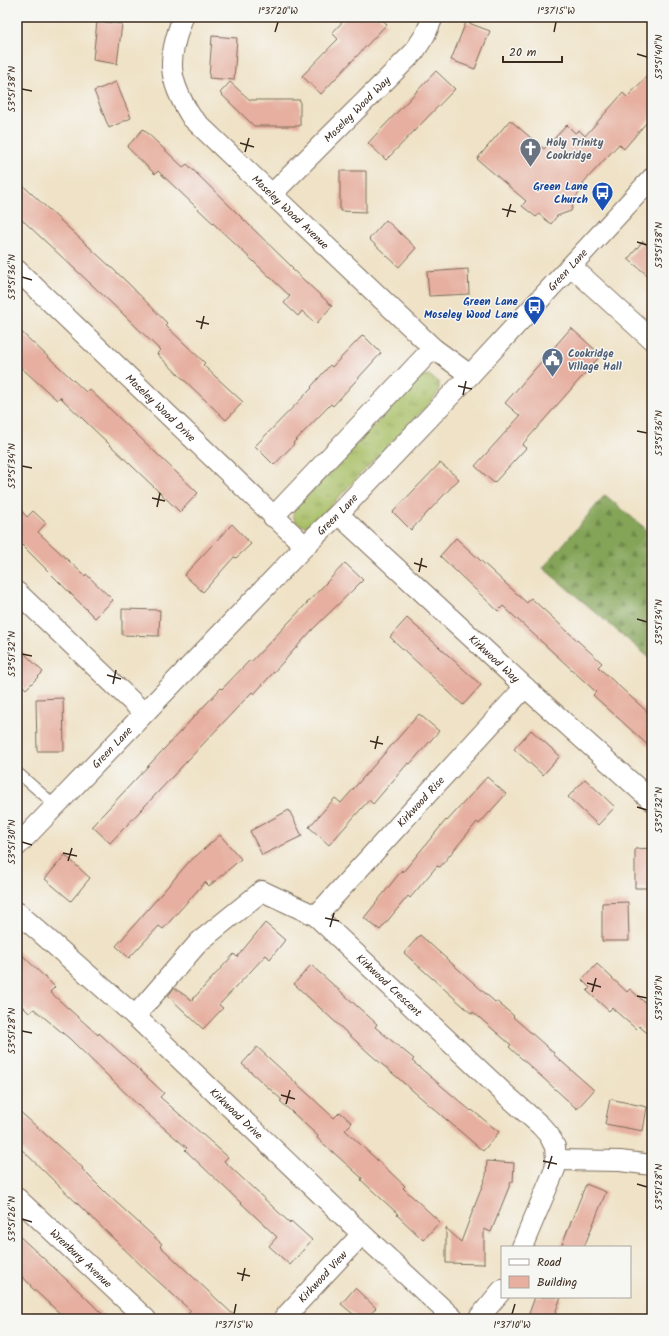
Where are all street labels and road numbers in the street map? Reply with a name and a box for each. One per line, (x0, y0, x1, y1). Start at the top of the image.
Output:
street label: Moseley Wood Way (320, 72, 396, 147)
street label: Moseley Wood Avenue (247, 171, 333, 254)
street label: Green Lane (544, 245, 593, 296)
street label: Moseley Wood Drive (121, 370, 199, 447)
street label: Green Lane (313, 490, 363, 540)
street label: Kirkwood Way (464, 631, 524, 688)
street label: Green Lane (88, 723, 137, 773)
street label: Kirkwood Rise (393, 772, 449, 832)
street label: Kirkwood Crescent (351, 950, 426, 1022)
street label: Kirkwood Drive (205, 1084, 267, 1144)
street label: Wrenbury Avenue (45, 1225, 116, 1293)
street label: Kirkwood View (294, 1246, 353, 1308)

